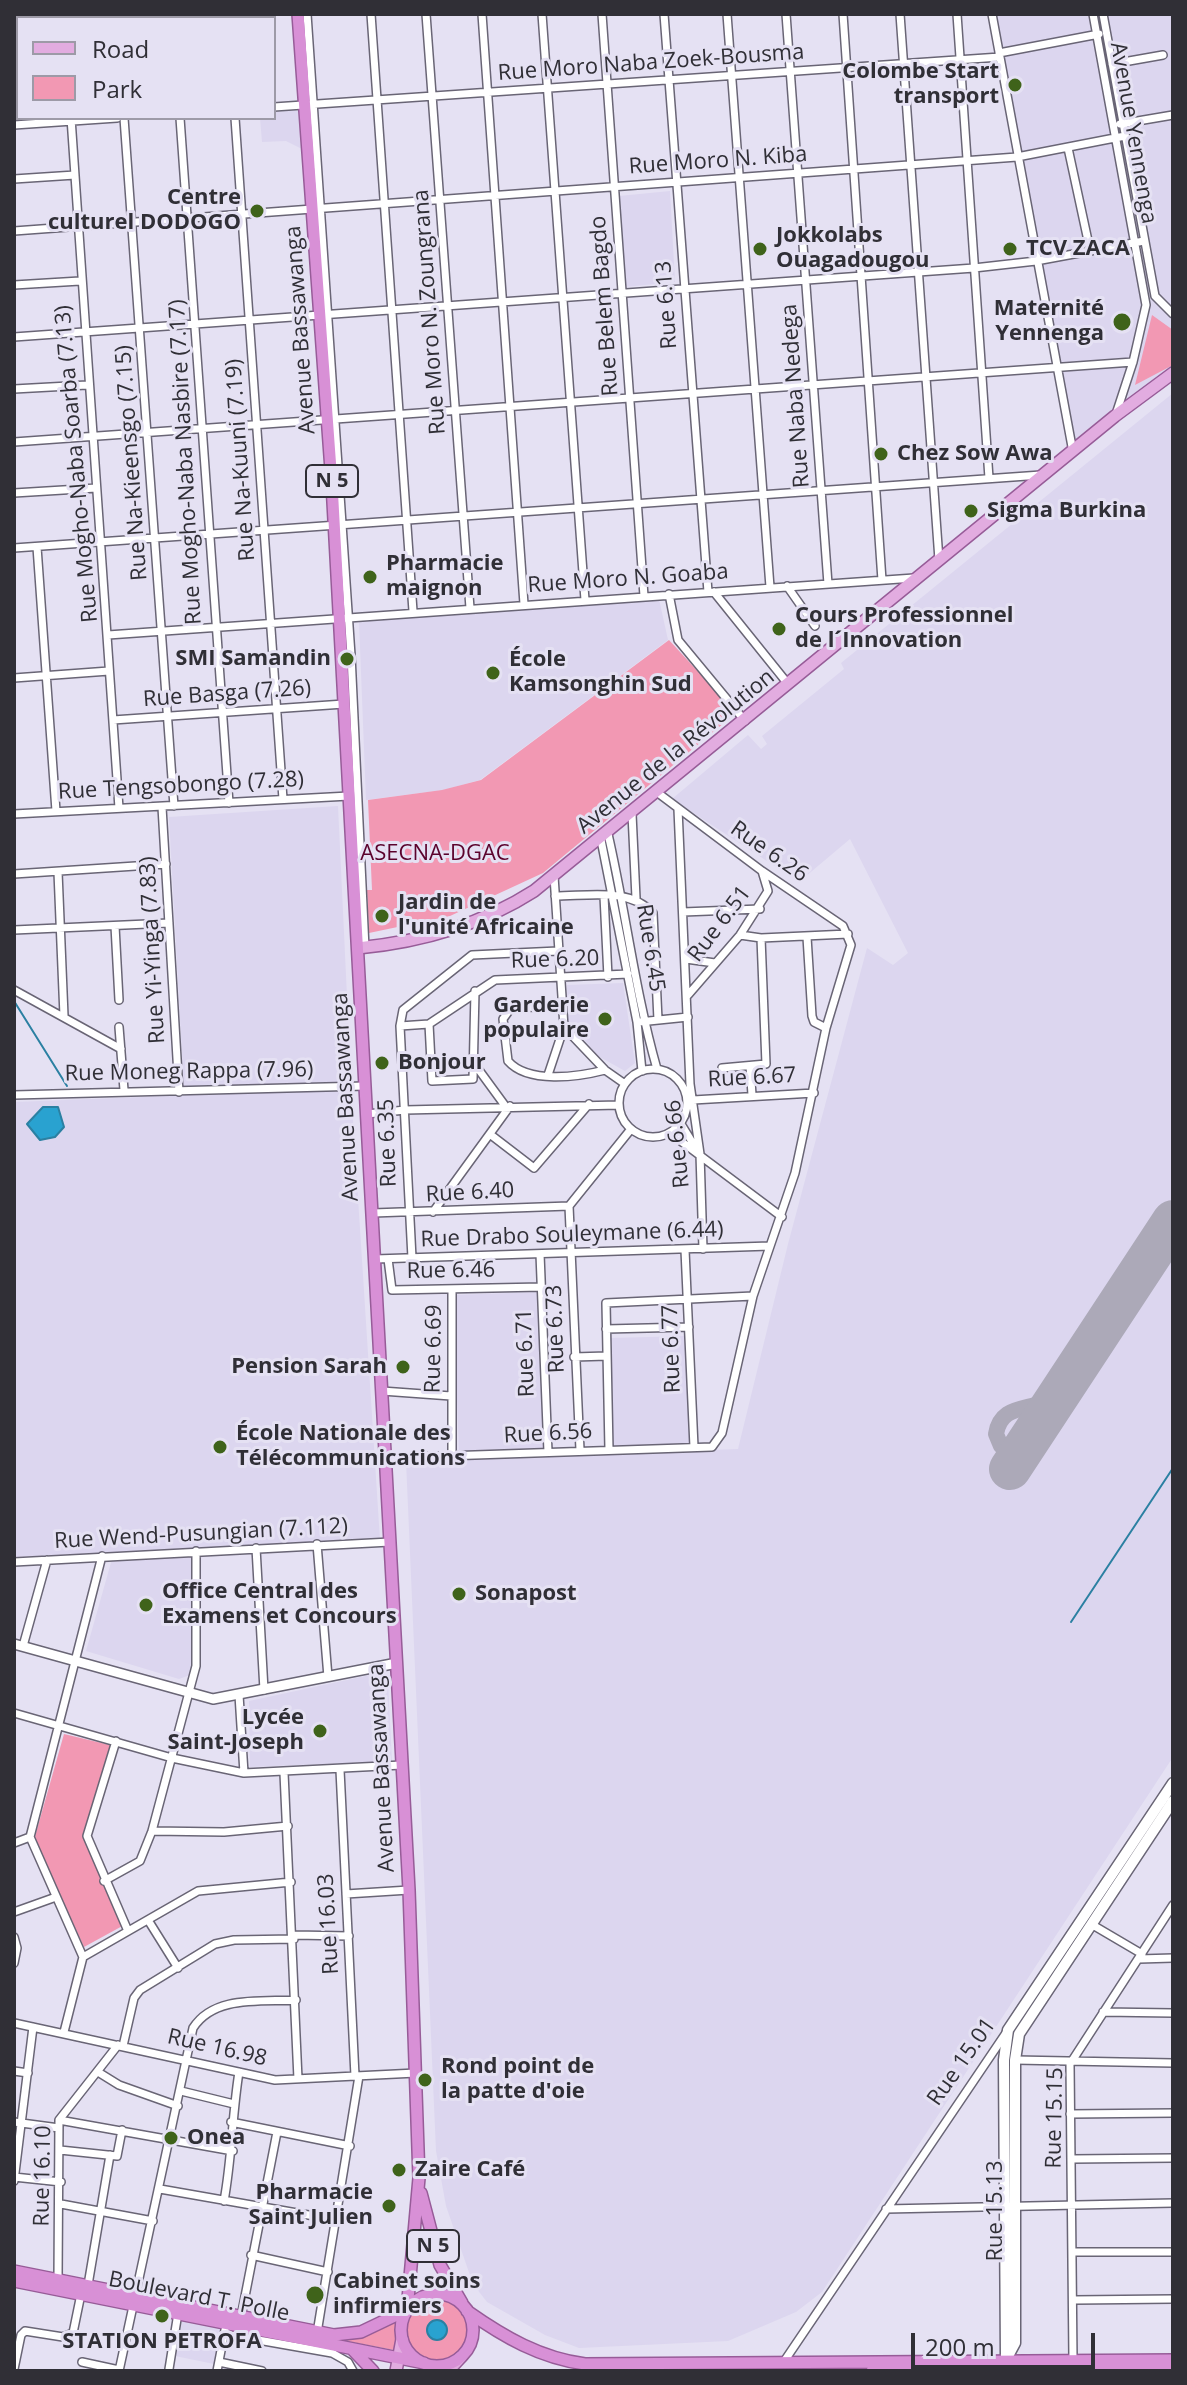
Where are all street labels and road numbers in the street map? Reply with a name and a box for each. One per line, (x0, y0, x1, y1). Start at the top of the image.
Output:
street label: Rue Moro Naba Zoek-Bousma (497, 39, 805, 87)
street label: Avenue Yennenga (1104, 40, 1162, 226)
street label: Rue Moro N. Kiba (628, 142, 808, 180)
street label: Rue Moro N. Zoungrana (408, 188, 452, 436)
street label: Rue Belem Bagdo (586, 215, 624, 397)
street label: Avenue Bassawanga (281, 225, 321, 435)
street label: Rue 6.13 (651, 260, 683, 350)
street label: Rue Mogho-Naba Nasbire (7.17) (164, 299, 208, 625)
street label: Rue Naba Nedega (776, 303, 816, 489)
street label: Rue Mogho-Naba Soarba (7.13) (50, 304, 104, 624)
street label: Rue Na-Kieensgo (7.15) (111, 344, 153, 582)
street label: Rue Na-Kuuni (7.19) (221, 358, 261, 562)
road number: N 5 (306, 465, 358, 497)
street label: Rue Moro N. Goaba (527, 559, 729, 599)
street label: Avenue de la Révolution (572, 664, 780, 840)
street label: Rue Basga (7.26) (142, 675, 312, 713)
street label: Rue Tengsobongo (7.28) (57, 766, 305, 806)
street label: Rue 6.26 (725, 816, 813, 888)
street label: Rue Yi-Yinga (7.83) (135, 856, 171, 1044)
street label: Rue 6.51 (683, 881, 757, 967)
street label: Rue 6.45 (630, 902, 670, 994)
street label: Rue 6.20 (510, 945, 600, 975)
street label: Avenue Bassawanga (327, 992, 365, 1202)
street label: Rue Moneg Rappa (7.96) (64, 1057, 314, 1087)
street label: Rue 6.67 (707, 1062, 797, 1094)
street label: Rue 6.35 (373, 1098, 403, 1188)
street label: Rue 6.66 (660, 1099, 696, 1189)
street label: Rue 6.40 (425, 1177, 515, 1209)
street label: Rue Drabo Souleymane (6.44) (420, 1217, 724, 1253)
street label: Rue 6.46 (406, 1257, 496, 1285)
street label: Rue 6.73 (541, 1284, 571, 1374)
street label: Rue 6.69 (420, 1304, 448, 1394)
street label: Rue 6.77 (657, 1304, 687, 1394)
street label: Rue 6.71 (511, 1308, 541, 1398)
street label: Rue 6.56 (503, 1418, 593, 1450)
street label: Rue Wend-Pusungian (7.112) (53, 1513, 349, 1555)
street label: Avenue Bassawanga (363, 1663, 401, 1873)
street label: Rue 16.03 (313, 1873, 345, 1975)
street label: Rue 15.01 (922, 2013, 1002, 2111)
street label: Rue 16.98 (165, 2024, 269, 2072)
street label: Rue 15.15 (1041, 2067, 1069, 2169)
street label: Rue 16.10 (29, 2125, 57, 2227)
street label: Rue 15.13 (983, 2160, 1009, 2262)
road number: N 5 (407, 2230, 459, 2262)
street label: Boulevard T. Polle (106, 2267, 292, 2327)

